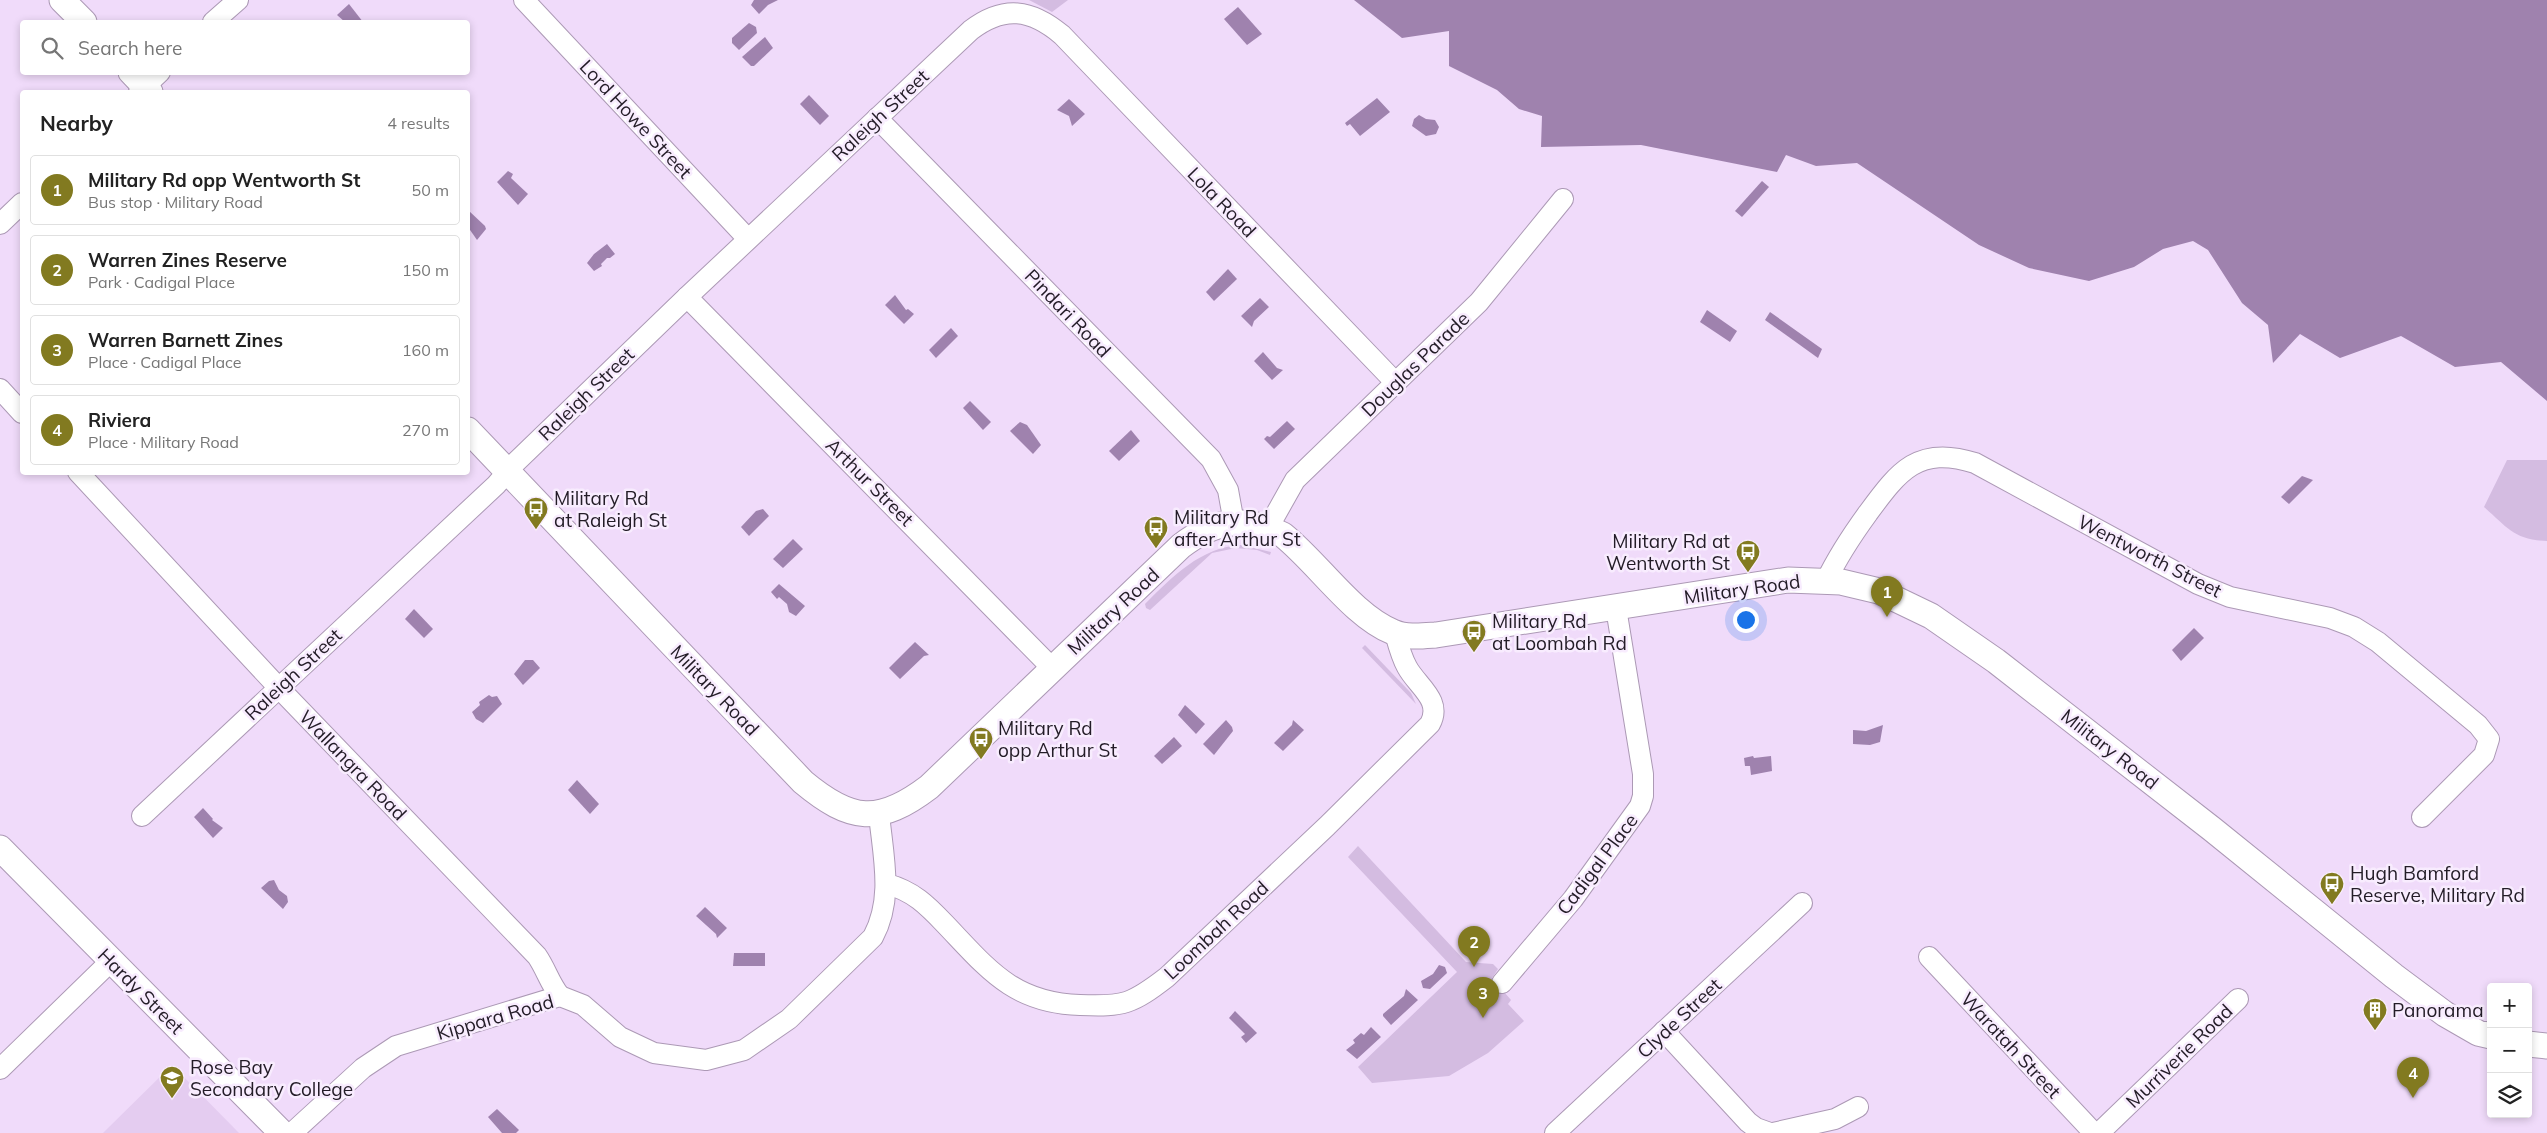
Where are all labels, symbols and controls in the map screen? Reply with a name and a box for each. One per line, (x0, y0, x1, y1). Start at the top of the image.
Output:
search box (20, 20, 470, 75)
icon: search (38, 34, 66, 62)
text: Search here (78, 36, 182, 60)
street label: Lord Howe Street (575, 55, 697, 184)
street label: Raleigh Street (826, 64, 934, 166)
text: Nearby (40, 110, 113, 136)
text: 4 results (387, 113, 450, 133)
street label: Lola Road (1183, 162, 1261, 242)
text: Military Rd opp Wentworth St (88, 168, 360, 192)
text: 1 (52, 180, 62, 200)
text: 50 m (412, 180, 449, 200)
text: Bus stop · Military Road (88, 192, 263, 212)
text: Warren Zines Reserve (88, 248, 287, 272)
text: 2 (52, 260, 62, 280)
text: 150 m (402, 260, 449, 280)
street label: Pindari Road (1020, 264, 1116, 362)
text: Park · Cadigal Place (88, 272, 235, 292)
street label: Douglas Parade (1356, 306, 1474, 422)
text: Warren Barnett Zines (88, 328, 283, 352)
text: 3 (52, 340, 62, 360)
text: 160 m (402, 340, 449, 360)
street label: Raleigh Street (533, 342, 639, 446)
text: Place · Cadigal Place (88, 352, 242, 372)
text: Riviera (88, 408, 151, 432)
text: 4 (52, 420, 62, 440)
text: 270 m (402, 420, 449, 440)
text: Place · Military Road (88, 432, 239, 452)
street label: Arthur Street (821, 433, 919, 531)
place label: Military Rd at Raleigh St (554, 486, 667, 532)
bus stop icon: Military Rd at Raleigh St (523, 496, 549, 530)
place label: Military Rd after Arthur St (1174, 505, 1301, 551)
street label: Wentworth Street (2074, 509, 2226, 603)
bus stop icon: Military Rd after Arthur St (1143, 515, 1169, 549)
place label: Military Rd at Wentworth St (1606, 529, 1730, 575)
bus stop icon: Military Rd at Wentworth St (1735, 539, 1761, 573)
street label: Military Road (1062, 562, 1164, 660)
street label: Military Road (1682, 569, 1802, 609)
pin: 1 (1871, 576, 1903, 617)
your location (1733, 607, 1759, 633)
place label: Military Rd at Loombah Rd (1492, 609, 1627, 655)
bus stop icon: Military Rd at Loombah Rd (1461, 619, 1487, 653)
street label: Raleigh Street (239, 623, 347, 725)
street label: Military Road (666, 640, 764, 740)
street label: Military Road (2057, 704, 2163, 794)
street label: Wallangra Road (294, 705, 412, 825)
place label: Military Rd opp Arthur St (998, 716, 1117, 762)
bus stop icon: Military Rd opp Arthur St (968, 726, 994, 760)
street label: Cadigal Place (1551, 809, 1643, 919)
place label: Hugh Bamford Reserve, Military Rd (2350, 861, 2525, 907)
bus stop icon: Hugh Bamford Reserve, Military Rd (2319, 871, 2345, 905)
street label: Loombah Road (1159, 875, 1273, 985)
pin: 2 (1458, 926, 1490, 967)
street label: Hardy Street (93, 943, 189, 1039)
street label: Clyde Street (1632, 973, 1726, 1063)
pin: 3 (1467, 977, 1499, 1018)
map controls (2487, 983, 2532, 1118)
button: + (2487, 983, 2532, 1028)
street label: Waratah Street (1956, 987, 2067, 1103)
street label: Kippara Road (434, 989, 556, 1045)
building icon: Panorama (2362, 997, 2388, 1031)
place label: Panorama (2392, 998, 2484, 1022)
street label: Murriverie Road (2121, 999, 2237, 1113)
button: − (2487, 1028, 2532, 1073)
place label: Rose Bay Secondary College (190, 1055, 353, 1101)
pin: 4 (2397, 1057, 2429, 1098)
school or university icon: Rose Bay Secondary College (159, 1065, 185, 1099)
button: layers (2487, 1073, 2532, 1118)

